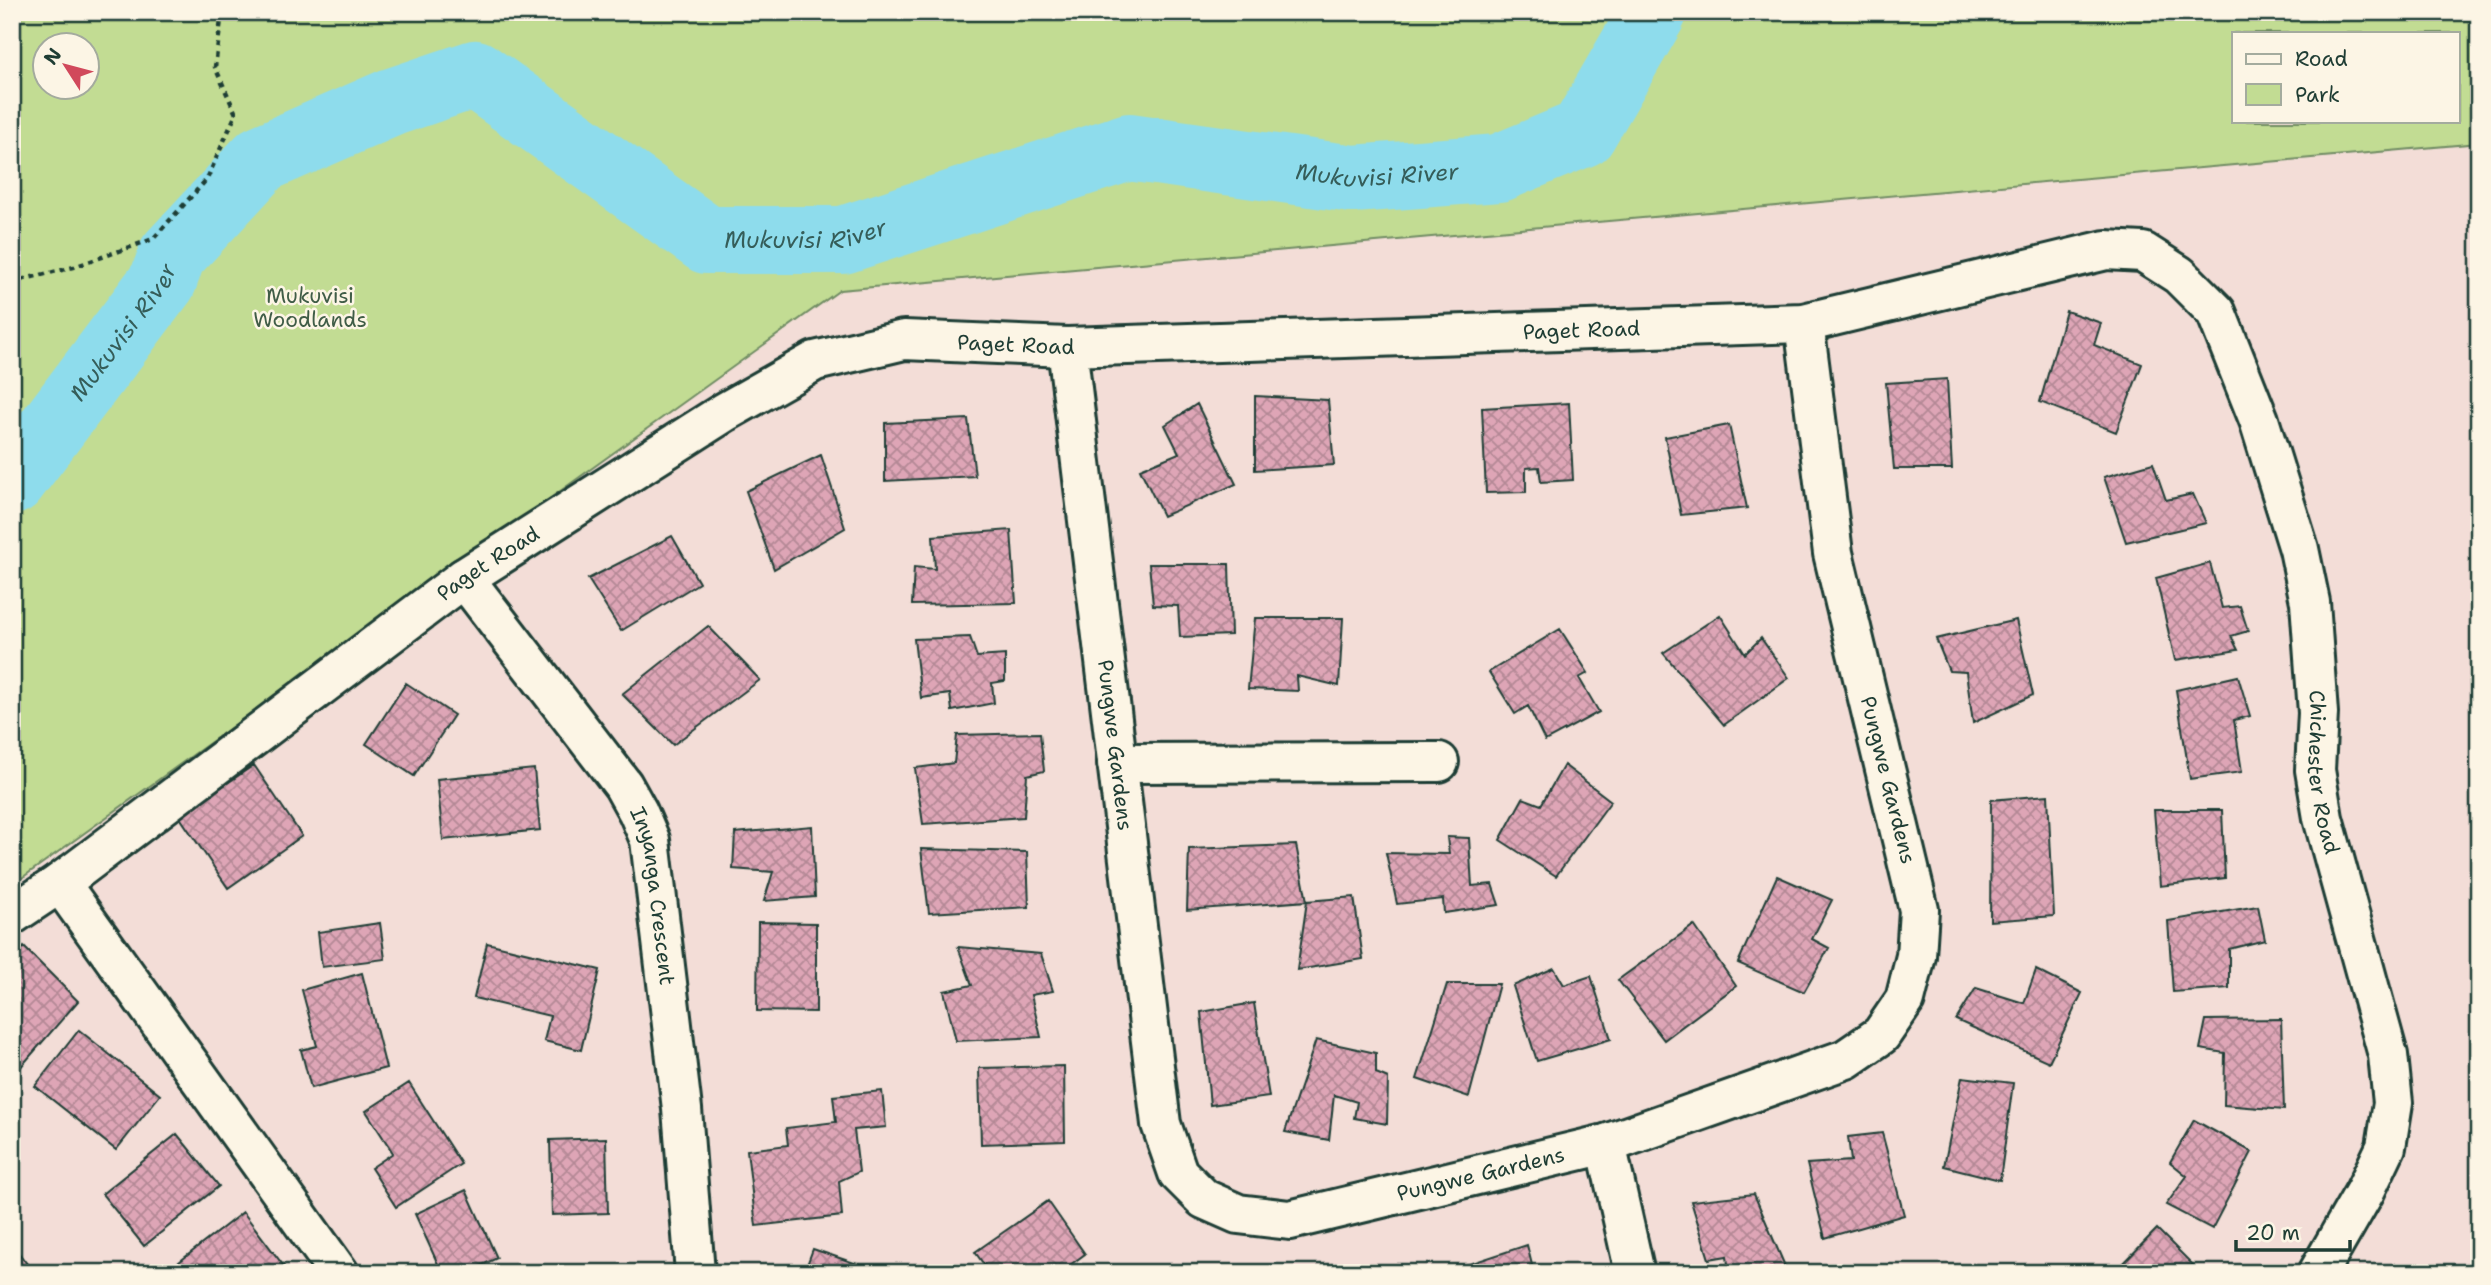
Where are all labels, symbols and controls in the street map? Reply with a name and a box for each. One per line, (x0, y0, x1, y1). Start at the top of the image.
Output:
north arrow (32, 32, 102, 102)
legend (2232, 32, 2460, 122)
text: N (38, 43, 67, 70)
text: Road (2295, 45, 2348, 73)
text: Park (2295, 81, 2340, 109)
water label: Mukuvisi River (1294, 156, 1461, 194)
water label: Mukuvisi River (724, 211, 892, 255)
water label: Mukuvisi River (63, 259, 183, 407)
park label: Mukuvisi Woodlands (253, 282, 367, 334)
street label: Paget Road (1522, 314, 1641, 346)
street label: Paget Road (956, 328, 1075, 361)
street label: Paget Road (431, 520, 545, 608)
street label: Pungwe Gardens (1091, 658, 1139, 832)
street label: Chichester Road (2301, 689, 2346, 857)
street label: Pungwe Gardens (1854, 693, 1922, 867)
street label: Inyanga Crescent (623, 803, 681, 987)
street label: Pungwe Gardens (1394, 1140, 1568, 1208)
scale bar (2236, 1208, 2349, 1252)
text: 20 m (2246, 1219, 2300, 1247)

